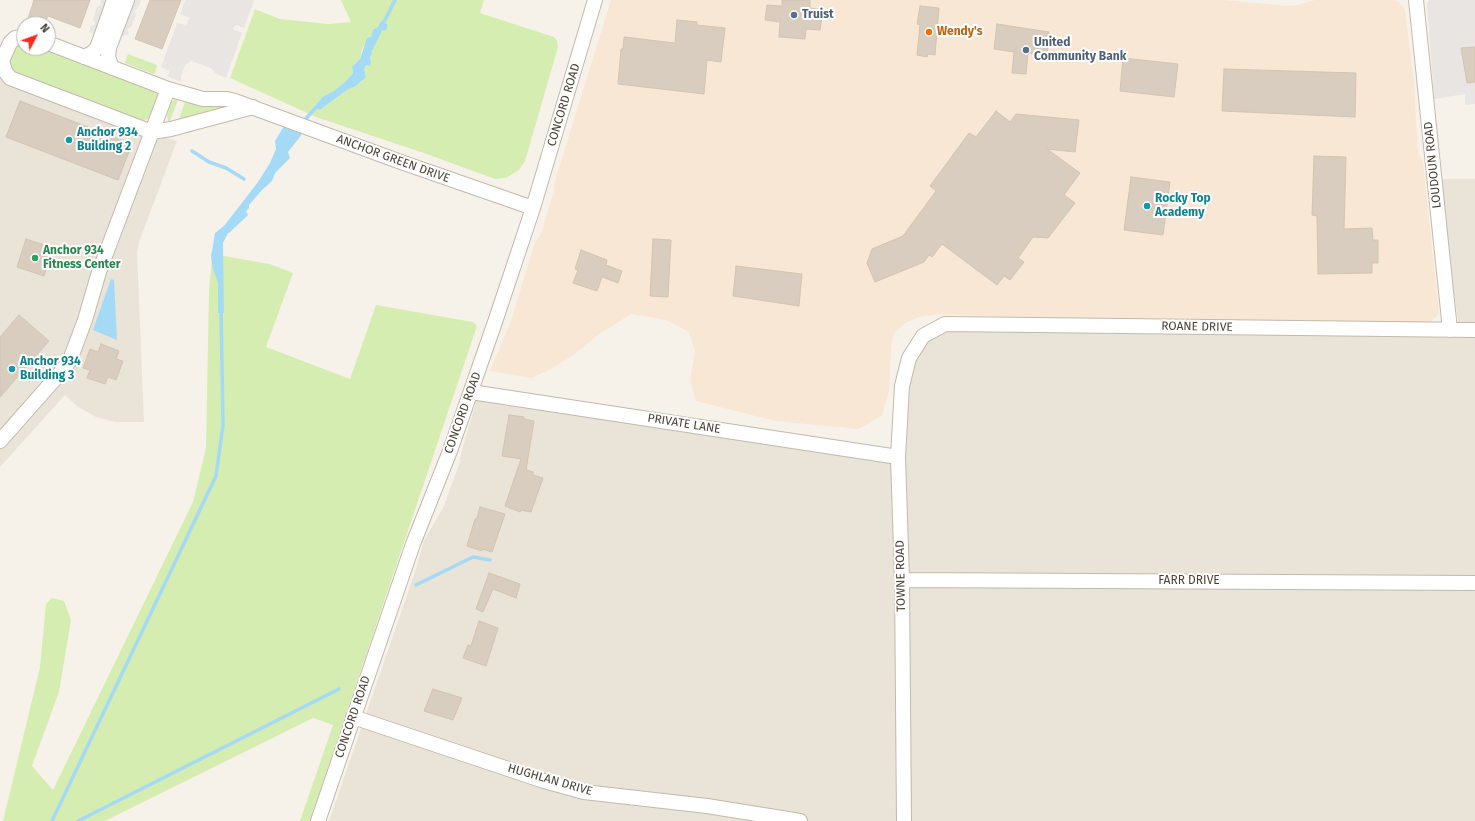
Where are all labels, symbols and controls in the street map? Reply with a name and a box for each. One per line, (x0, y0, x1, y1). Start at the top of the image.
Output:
place label: Truist (802, 8, 834, 22)
marker: Truist (789, 10, 799, 20)
north arrow (16, 16, 56, 56)
text: N (37, 21, 52, 35)
place label: Wendy's (937, 25, 983, 39)
marker: Wendy's (924, 27, 934, 37)
place label: United Community Bank (1034, 36, 1126, 64)
marker: United Community Bank (1021, 45, 1031, 55)
street label: CONCORD ROAD (545, 62, 583, 148)
street label: LOUDOUN ROAD (1421, 121, 1445, 209)
place label: Anchor 934 Building 2 (77, 126, 138, 154)
street label: ANCHOR GREEN DRIVE (334, 132, 452, 186)
marker: Anchor 934 Building 2 (64, 135, 74, 145)
place label: Rocky Top Academy (1155, 192, 1211, 220)
marker: Rocky Top Academy (1142, 201, 1152, 211)
place label: Anchor 934 Fitness Center (43, 244, 120, 272)
marker: Anchor 934 Fitness Center (30, 253, 40, 263)
street label: ROANE DRIVE (1161, 319, 1233, 335)
place label: Anchor 934 Building 3 (20, 355, 81, 383)
marker: Anchor 934 Building 3 (7, 364, 17, 374)
street label: CONCORD ROAD (442, 370, 484, 456)
street label: PRIVATE LANE (646, 411, 722, 437)
street label: TOWNE ROAD (893, 540, 909, 612)
street label: FARR DRIVE (1158, 574, 1220, 588)
street label: CONCORD ROAD (332, 674, 374, 760)
street label: HUGHLAN DRIVE (506, 761, 594, 799)

